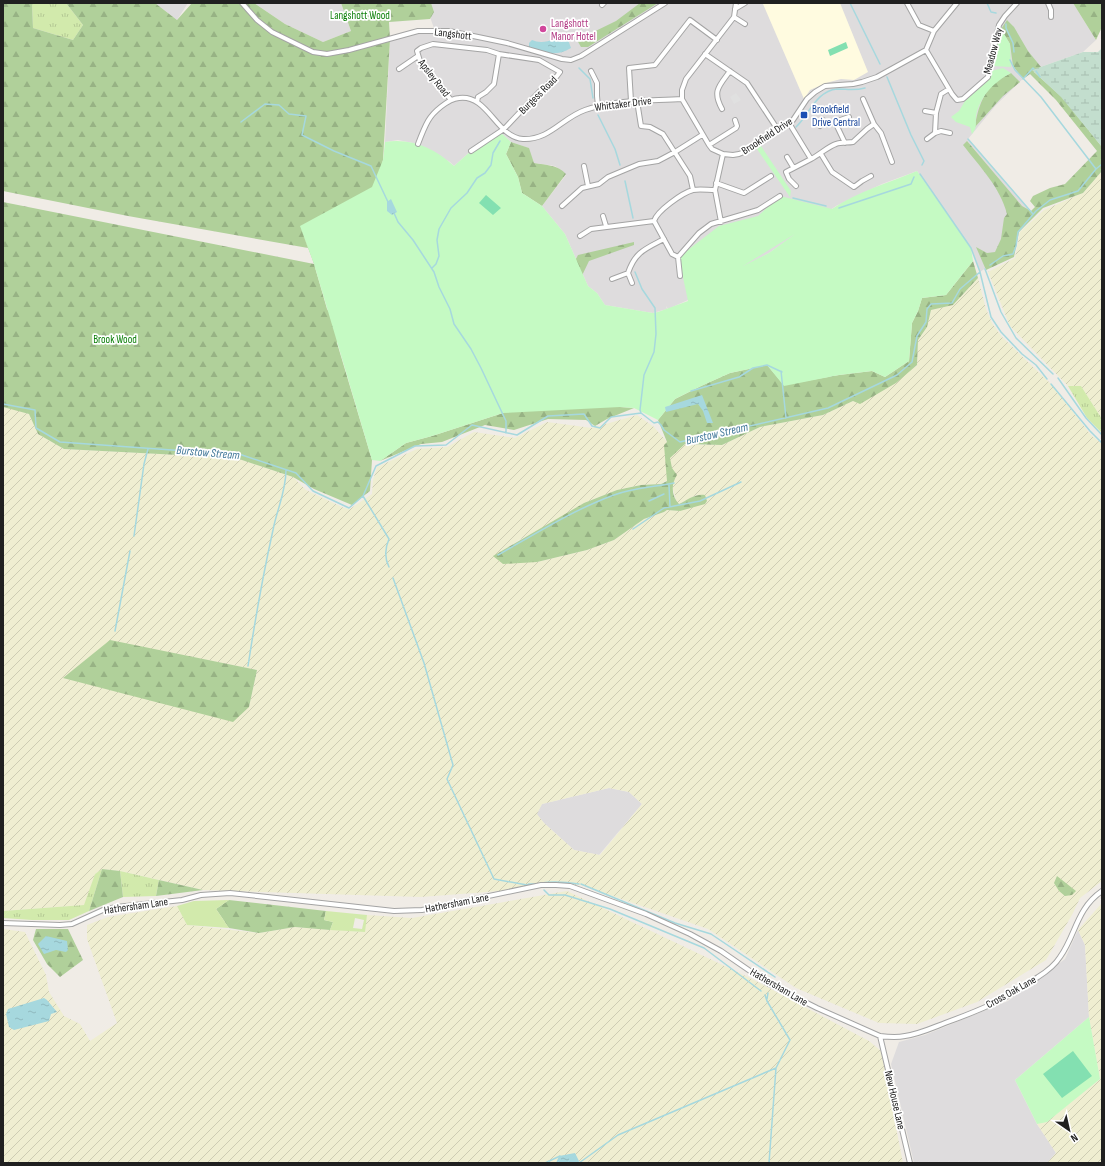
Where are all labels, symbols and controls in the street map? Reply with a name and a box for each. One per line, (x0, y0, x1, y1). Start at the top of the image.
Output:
park label: Langshott Wood (330, 9, 390, 22)
place label: Langshott Manor Hotel (551, 17, 596, 43)
marker: Langshott Manor Hotel (538, 24, 548, 34)
street label: Langshott (434, 25, 473, 43)
street label: Meadow Way (981, 26, 1006, 76)
street label: Apsley Road (415, 56, 453, 100)
street label: Burgess Road (516, 73, 560, 117)
street label: Whittaker Drive (594, 94, 652, 114)
place label: Brookfield Drive Central (812, 103, 860, 129)
marker: Brookfield Drive Central (799, 110, 809, 120)
street label: Brookfield Drive (739, 115, 795, 157)
park label: Brook Wood (93, 333, 137, 346)
water label: Burstow Stream (684, 419, 750, 448)
water label: Burstow Stream (176, 443, 241, 463)
street label: Hathersham Lane (424, 890, 490, 916)
street label: Hathersham Lane (103, 895, 169, 917)
street label: Hathersham Lane (748, 965, 810, 1009)
street label: Cross Oak Lane (984, 973, 1038, 1011)
street label: New House Lane (882, 1069, 908, 1131)
north arrow (1049, 1110, 1089, 1150)
text: N (1068, 1131, 1080, 1145)

